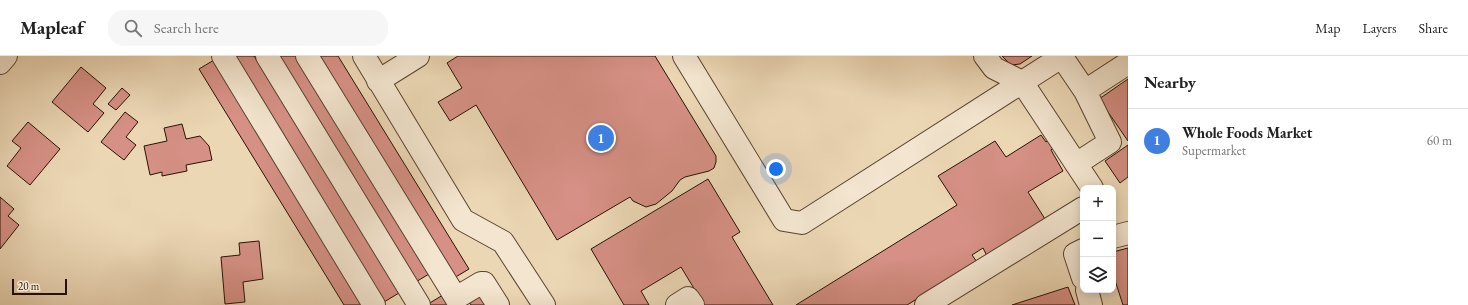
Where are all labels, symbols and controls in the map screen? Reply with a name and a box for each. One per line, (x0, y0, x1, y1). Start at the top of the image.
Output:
search box (108, 10, 388, 46)
text: Mapleaf (20, 15, 84, 40)
icon: search (122, 17, 144, 39)
text: Search here (154, 18, 219, 37)
text: Map (1315, 19, 1340, 37)
text: Layers (1362, 19, 1397, 37)
text: Share (1419, 19, 1448, 37)
text: Nearby (1144, 71, 1196, 93)
pin: 1 (588, 123, 614, 153)
text: Whole Foods Market (1182, 123, 1312, 142)
text: 1 (1154, 132, 1160, 149)
text: 60 m (1427, 132, 1452, 149)
text: Supermarket (1182, 142, 1246, 159)
your location (766, 159, 786, 179)
map controls (1080, 185, 1116, 293)
button: + (1080, 185, 1116, 221)
button: − (1080, 221, 1116, 257)
button: layers (1080, 257, 1116, 293)
scale bar (12, 277, 67, 296)
text: 20 m (18, 279, 39, 293)

